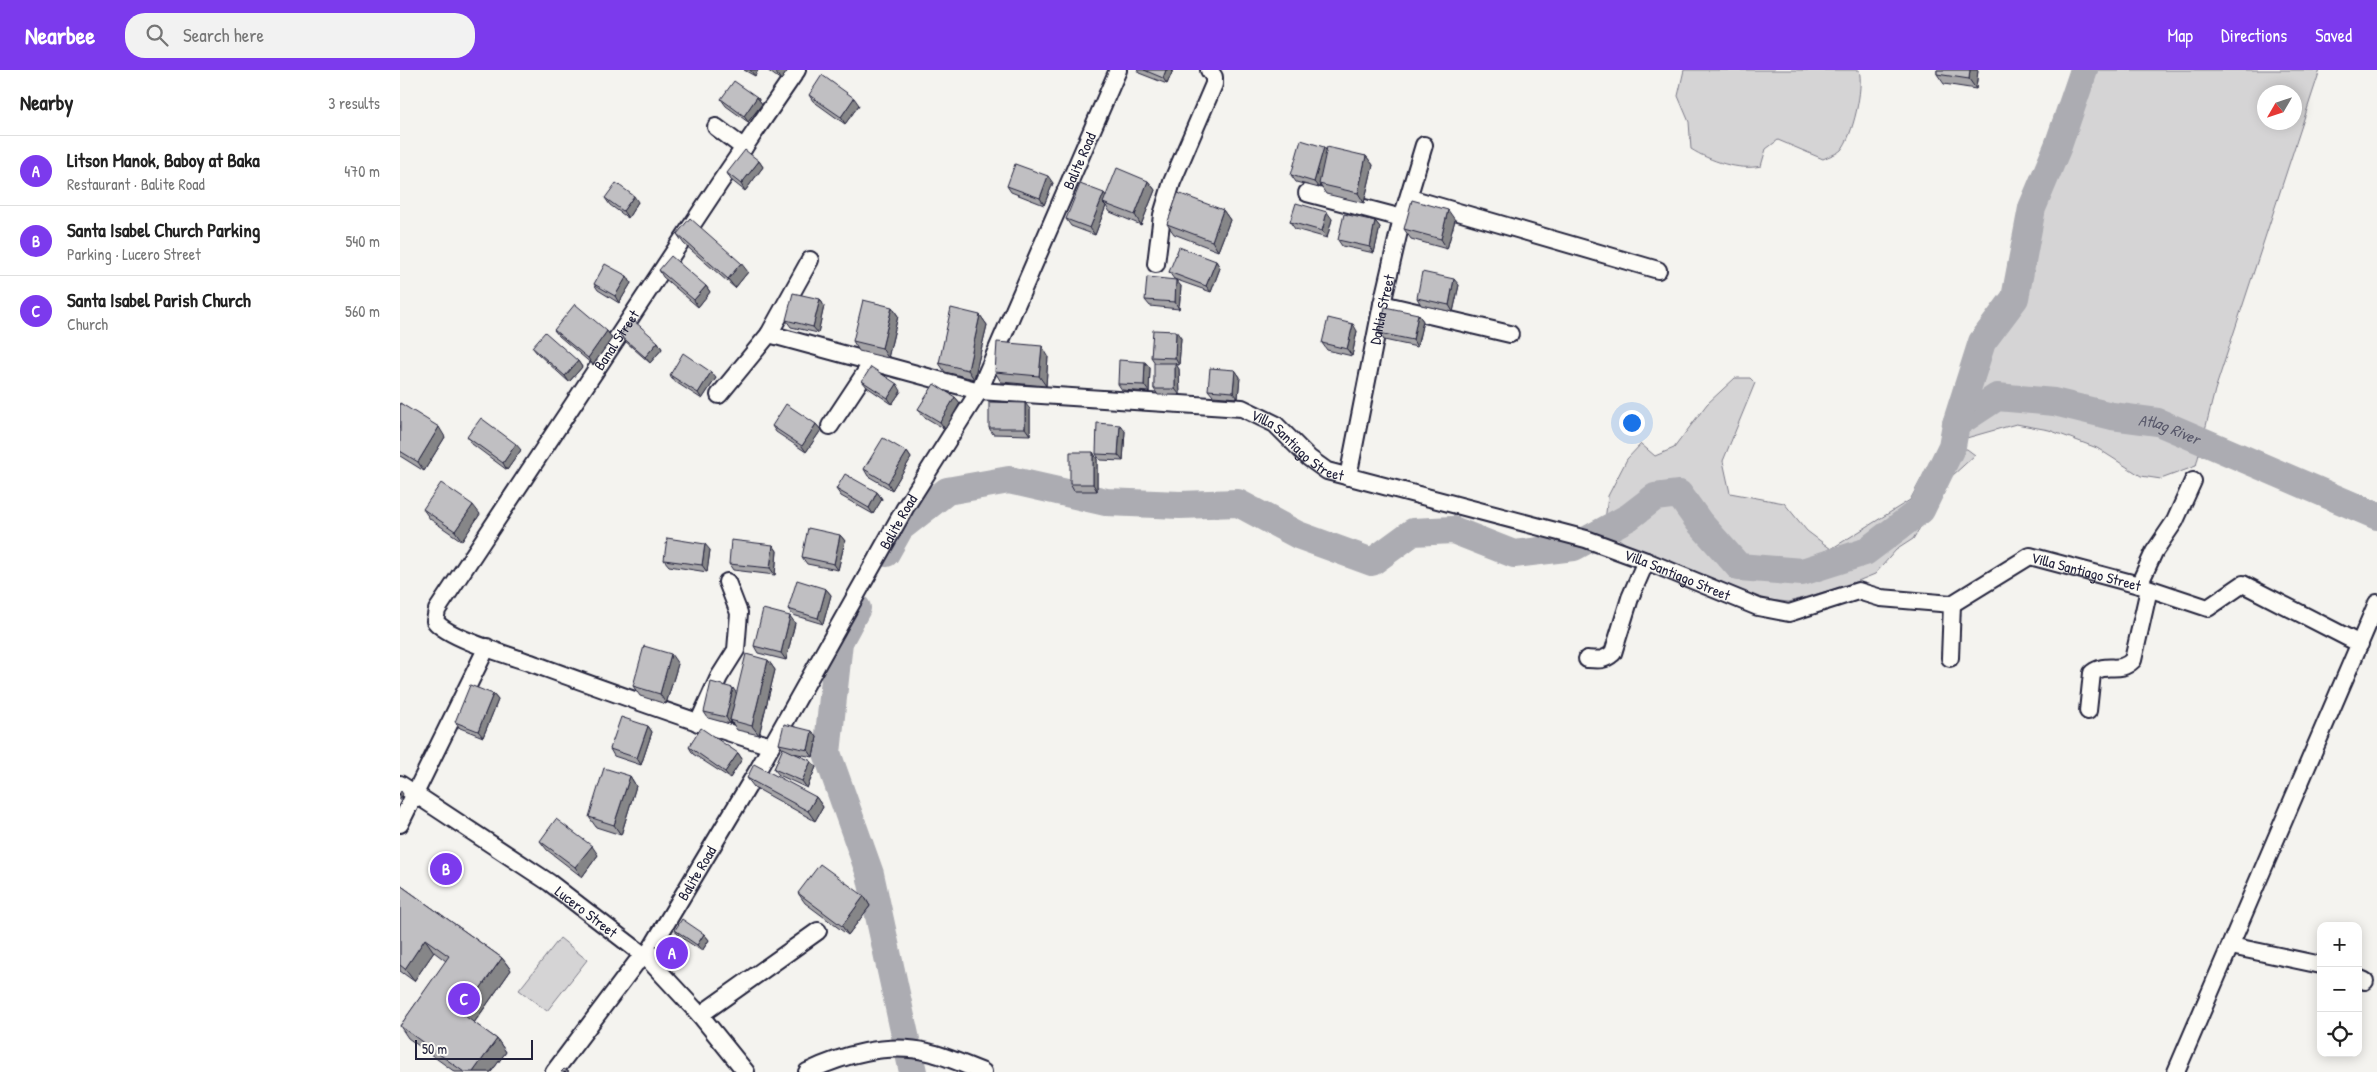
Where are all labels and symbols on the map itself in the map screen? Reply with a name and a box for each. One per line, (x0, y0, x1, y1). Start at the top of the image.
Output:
north arrow (2257, 85, 2302, 130)
street label: Balite Road (1057, 129, 1100, 192)
street label: Dahlia Street (1364, 271, 1399, 346)
street label: Banal Street (588, 305, 644, 374)
street label: Villa Santiago Street (1248, 404, 1347, 486)
water label: Atlag River (2137, 409, 2205, 451)
your location (1619, 410, 1645, 436)
street label: Balite Road (874, 490, 922, 553)
street label: Villa Santiago Street (1622, 544, 1735, 605)
street label: Villa Santiago Street (2029, 546, 2144, 596)
street label: Balite Road (672, 842, 721, 904)
pin: B (430, 850, 462, 888)
street label: Lucero Street (551, 880, 623, 943)
pin: A (656, 934, 688, 972)
pin: C (448, 980, 480, 1018)
scale bar (415, 1037, 532, 1060)

